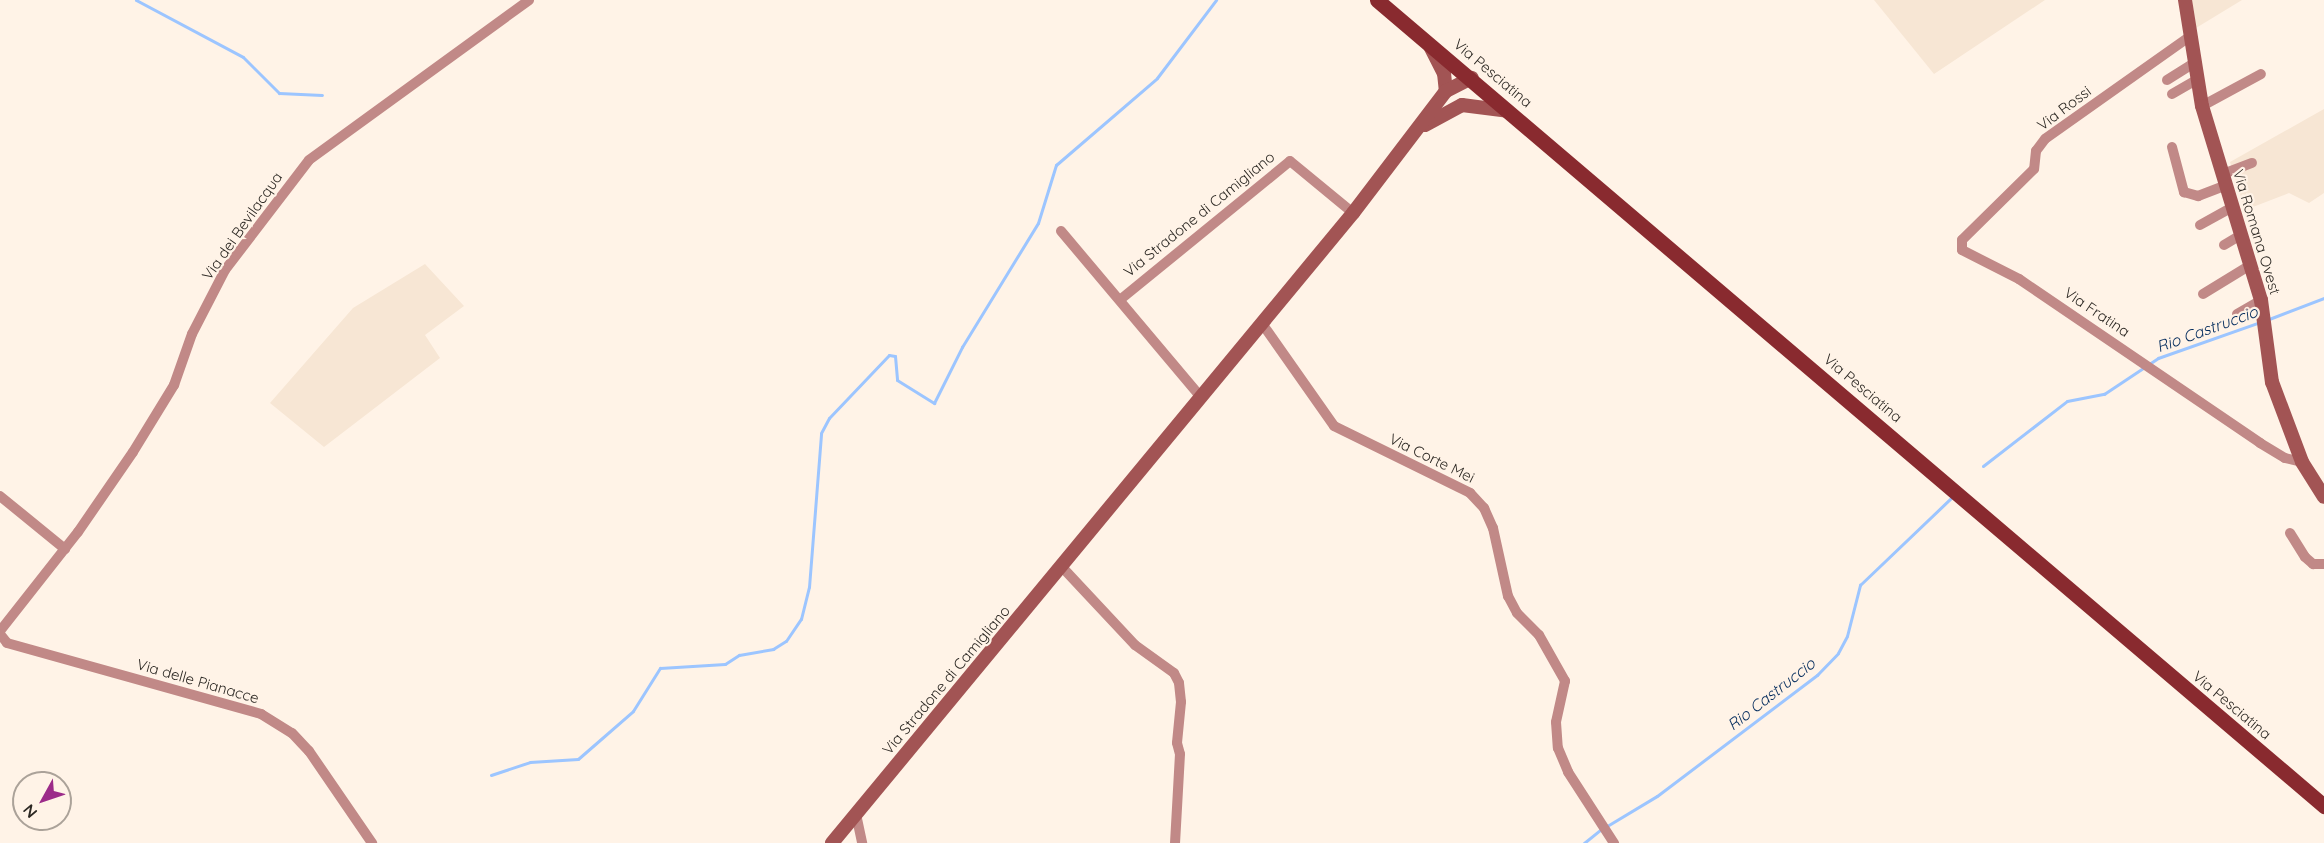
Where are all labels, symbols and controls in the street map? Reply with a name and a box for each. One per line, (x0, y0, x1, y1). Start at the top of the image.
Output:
street label: Via Pesciatina (1450, 35, 1536, 111)
street label: Via Rossi (2034, 82, 2094, 134)
street label: Via Stradone di Camigliano (1120, 148, 1278, 280)
street label: Via Romana Ovest (2229, 167, 2285, 297)
street label: Via dei Bevilacqua (198, 169, 286, 283)
street label: Via Fratina (2061, 283, 2133, 341)
water label: Rio Castruccio (2154, 302, 2260, 356)
street label: Via Pesciatina (1820, 350, 1906, 426)
street label: Via Corte Mei (1386, 430, 1478, 486)
street label: Via Stradone di Camigliano (878, 602, 1014, 758)
water label: Rio Castruccio (1723, 654, 1819, 734)
street label: Via delle Pianacce (135, 655, 261, 707)
street label: Via Pesciatina (2189, 667, 2275, 743)
north arrow (12, 771, 72, 831)
text: N (18, 800, 41, 822)

